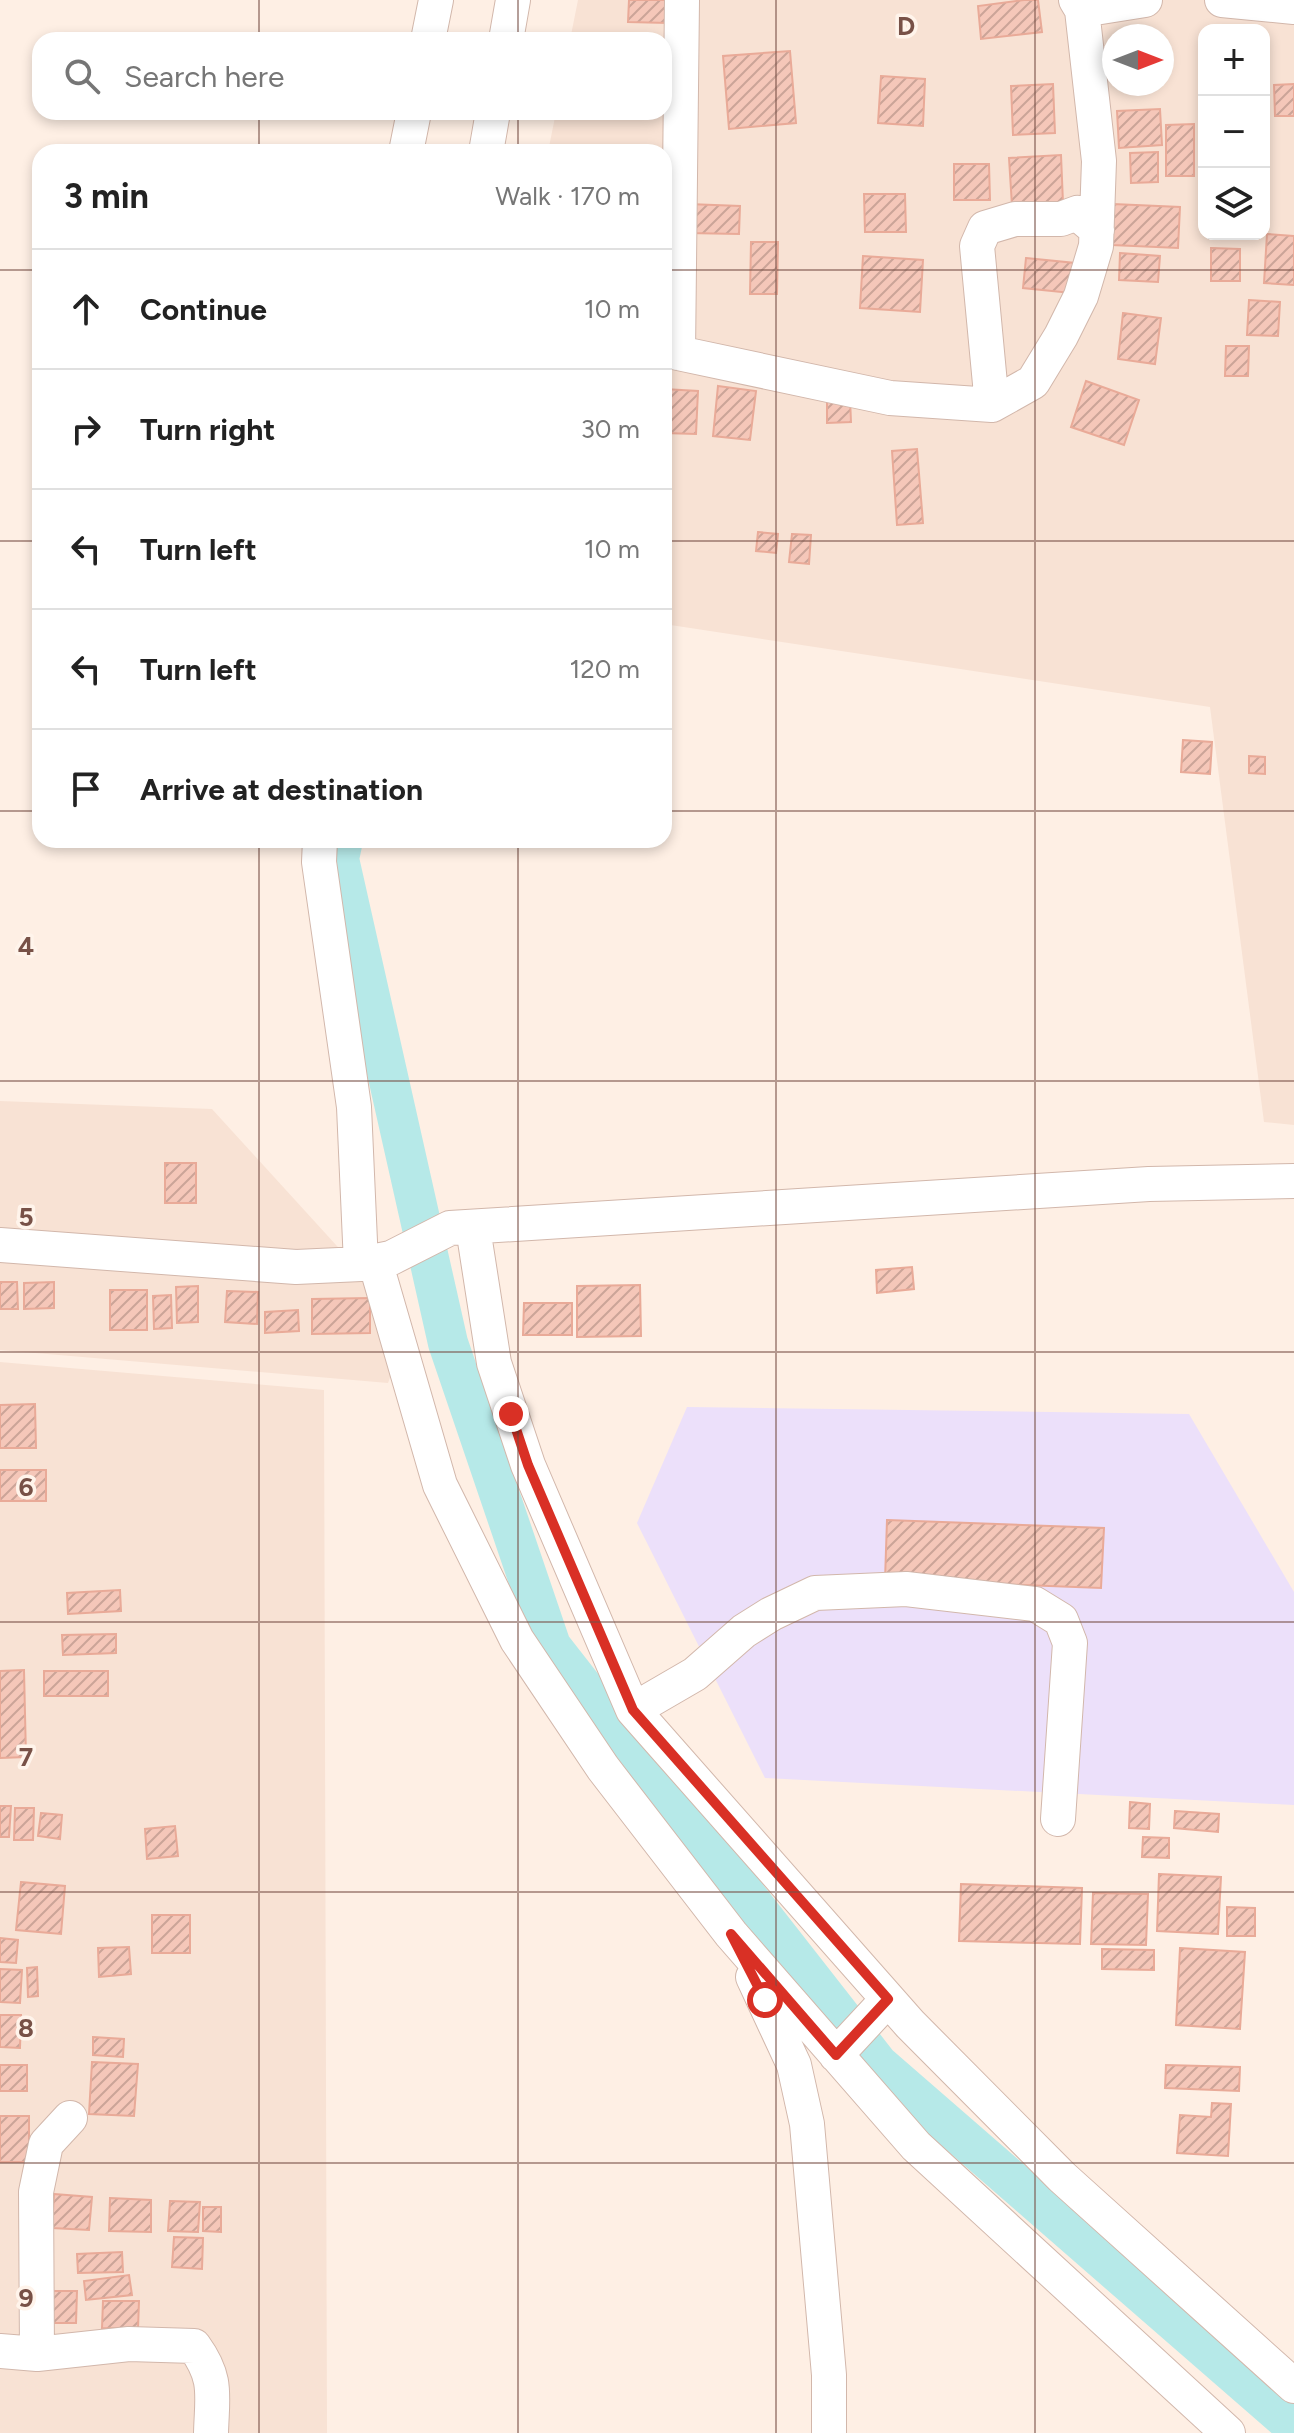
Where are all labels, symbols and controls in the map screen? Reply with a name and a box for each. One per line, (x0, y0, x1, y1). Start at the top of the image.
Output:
text: D (897, 10, 915, 42)
north arrow (1102, 24, 1174, 96)
map controls (1198, 24, 1270, 240)
button: + (1198, 24, 1270, 96)
search box (32, 32, 672, 120)
icon: search (60, 54, 104, 98)
text: Search here (124, 58, 284, 95)
button: − (1198, 96, 1270, 168)
button: layers (1198, 168, 1270, 240)
text: 3 min (64, 176, 149, 217)
text: Walk · 170 m (495, 180, 640, 212)
icon: ahead (64, 287, 108, 331)
text: Continue (140, 291, 267, 328)
text: 10 m (584, 293, 640, 325)
icon: right (64, 407, 108, 451)
text: Turn right (140, 411, 275, 448)
text: 30 m (581, 413, 640, 445)
icon: left (64, 527, 108, 571)
text: Turn left (140, 531, 257, 568)
text: 10 m (584, 533, 640, 565)
icon: left (64, 647, 108, 691)
text: Turn left (140, 651, 257, 688)
text: 120 m (570, 653, 640, 685)
icon: arrive (64, 767, 108, 811)
text: Arrive at destination (140, 771, 423, 808)
text: 4 (18, 930, 34, 962)
text: 5 (18, 1201, 34, 1233)
route end (493, 1396, 529, 1432)
text: 6 (18, 1471, 34, 1503)
text: 7 (19, 1741, 33, 1773)
route start (747, 1982, 783, 2018)
text: 8 (18, 2012, 34, 2044)
text: 9 (18, 2282, 34, 2314)

